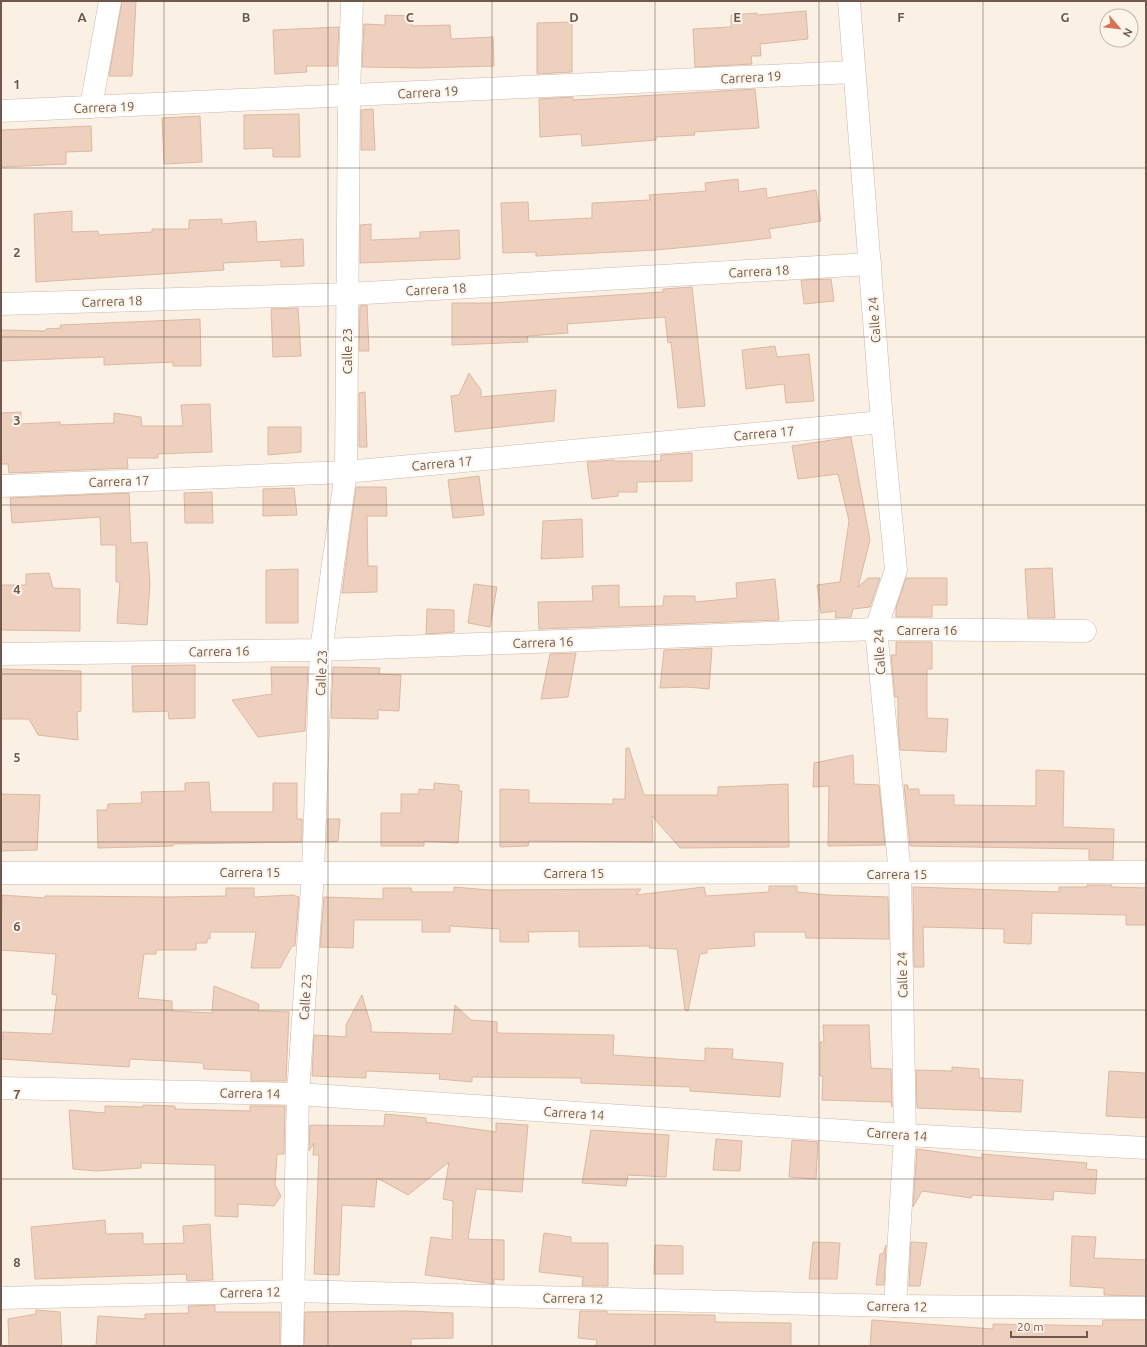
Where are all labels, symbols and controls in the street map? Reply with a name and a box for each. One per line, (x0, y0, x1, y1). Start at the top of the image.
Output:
north arrow (1099, 8, 1139, 48)
text: A (77, 10, 87, 24)
text: B (242, 10, 251, 24)
text: C (406, 10, 415, 24)
text: D (569, 10, 579, 24)
text: E (733, 10, 741, 24)
text: F (897, 10, 905, 24)
text: G (1061, 10, 1070, 24)
text: N (1121, 26, 1135, 39)
street label: Carrera 19 (720, 68, 782, 86)
text: 1 (13, 77, 21, 91)
street label: Carrera 19 (397, 83, 459, 101)
street label: Carrera 19 (73, 99, 135, 115)
text: 2 (13, 245, 21, 259)
street label: Carrera 18 (728, 262, 790, 280)
street label: Carrera 18 (405, 280, 467, 298)
street label: Carrera 18 (81, 293, 143, 309)
street label: Calle 24 (865, 296, 883, 344)
street label: Calle 23 (340, 328, 354, 374)
text: 3 (13, 413, 21, 427)
street label: Carrera 17 (733, 423, 795, 443)
street label: Carrera 17 (411, 453, 473, 473)
street label: Carrera 17 (88, 473, 150, 489)
text: 4 (13, 582, 21, 596)
street label: Carrera 16 (897, 623, 957, 637)
street label: Calle 24 (871, 629, 887, 675)
street label: Carrera 16 (512, 634, 574, 650)
street label: Carrera 16 (188, 643, 250, 659)
street label: Calle 23 (313, 650, 329, 696)
text: 5 (13, 750, 21, 764)
street label: Carrera 15 (220, 865, 280, 879)
street label: Carrera 15 (544, 866, 604, 880)
street label: Carrera 15 (867, 867, 927, 881)
text: 6 (13, 919, 21, 933)
street label: Calle 24 (895, 952, 909, 998)
street label: Calle 23 (296, 973, 314, 1021)
street label: Carrera 14 (219, 1085, 281, 1101)
text: 7 (13, 1087, 21, 1101)
street label: Carrera 14 (543, 1104, 605, 1122)
street label: Carrera 14 (866, 1125, 928, 1143)
text: 8 (13, 1255, 21, 1269)
street label: Carrera 12 (219, 1284, 281, 1300)
street label: Carrera 12 (542, 1290, 604, 1306)
street label: Carrera 12 (866, 1298, 928, 1314)
scale bar (1011, 1313, 1087, 1339)
text: 20 m (1017, 1320, 1044, 1333)

